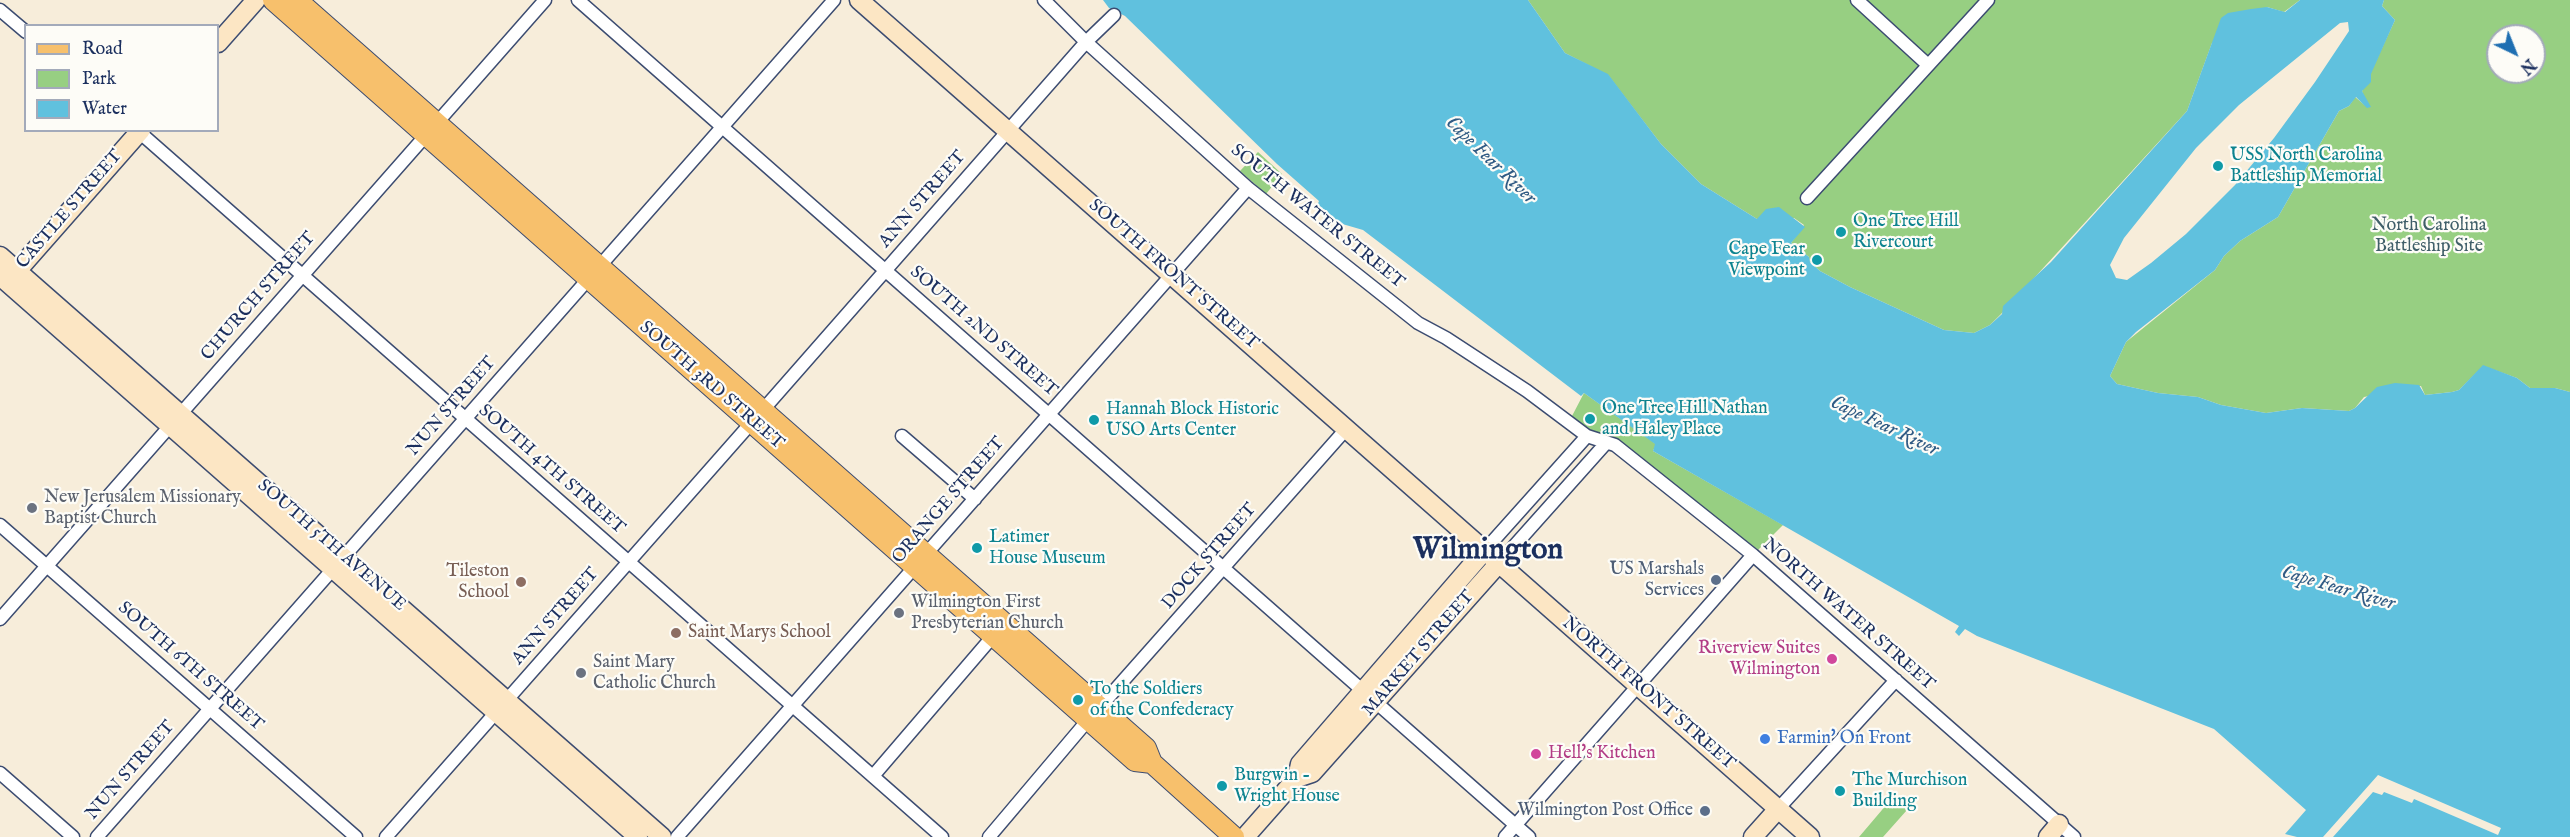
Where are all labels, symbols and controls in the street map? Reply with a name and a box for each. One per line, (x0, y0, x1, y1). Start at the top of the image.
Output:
legend (24, 24, 219, 132)
north arrow (2486, 24, 2546, 84)
text: Road (82, 38, 123, 61)
text: N (2515, 54, 2539, 78)
text: Park (82, 68, 116, 91)
text: Water (82, 98, 127, 121)
water label: Cape Fear River (1440, 112, 1540, 210)
street label: SOUTH WATER STREET (1226, 140, 1408, 294)
place label: USS North Carolina Battleship Memorial (2230, 145, 2383, 188)
street label: CASTLE STREET (12, 146, 128, 274)
street label: ANN STREET (875, 147, 971, 253)
marker: USS North Carolina Battleship Memorial (2211, 159, 2225, 173)
street label: SOUTH FRONT STREET (1084, 195, 1262, 355)
place label: One Tree Hill Rivercourt (1853, 211, 1959, 254)
park label: North Carolina Battleship Site (2371, 215, 2487, 258)
marker: One Tree Hill Rivercourt (1834, 225, 1848, 239)
street label: CHURCH STREET (197, 228, 321, 366)
place label: Cape Fear Viewpoint (1728, 239, 1805, 282)
marker: Cape Fear Viewpoint (1810, 253, 1824, 267)
street label: SOUTH 2ND STREET (905, 262, 1061, 402)
street label: SOUTH 3RD STREET (634, 317, 788, 455)
street label: NUN STREET (403, 353, 501, 461)
water label: Cape Fear River (1826, 391, 1942, 463)
place label: One Tree Hill Nathan and Haley Place (1602, 398, 1768, 440)
place label: Hannah Block Historic USO Arts Center (1106, 399, 1279, 442)
street label: SOUTH 4TH STREET (473, 400, 629, 540)
marker: One Tree Hill Nathan and Haley Place (1583, 412, 1597, 426)
marker: Hannah Block Historic USO Arts Center (1087, 413, 1101, 427)
street label: ORANGE STREET (888, 433, 1010, 569)
street label: SOUTH 5TH AVENUE (252, 476, 410, 616)
place label: New Jerusalem Missionary Baptist Church (44, 487, 241, 530)
street label: DOCK STREET (1158, 500, 1262, 614)
marker: New Jerusalem Missionary Baptist Church (25, 501, 39, 515)
place label: Latimer House Museum (989, 527, 1106, 570)
district label: Wilmington (1413, 534, 1563, 570)
street label: NORTH WATER STREET (1758, 534, 1938, 696)
marker: Latimer House Museum (970, 541, 984, 555)
place label: US Marshals Services (1609, 559, 1704, 602)
place label: Tileston School (446, 561, 509, 604)
water label: Cape Fear River (2279, 561, 2397, 617)
street label: ANN STREET (508, 564, 604, 670)
marker: US Marshals Services (1709, 573, 1723, 587)
marker: Tileston School (514, 575, 528, 589)
street label: MARKET STREET (1359, 587, 1479, 721)
place label: Wilmington First Presbyterian Church (911, 592, 1064, 634)
street label: SOUTH 6TH STREET (113, 598, 267, 736)
marker: Wilmington First Presbyterian Church (892, 606, 906, 620)
street label: NORTH FRONT STREET (1557, 613, 1739, 775)
place label: Saint Marys School (688, 622, 831, 644)
marker: Saint Marys School (669, 626, 683, 640)
place label: Riverview Suites Wilmington (1698, 638, 1820, 680)
place label: Saint Mary Catholic Church (593, 652, 716, 694)
marker: Riverview Suites Wilmington (1825, 652, 1839, 666)
marker: Saint Mary Catholic Church (574, 666, 588, 680)
place label: To the Soldiers of the Confederacy (1090, 679, 1234, 722)
marker: To the Soldiers of the Confederacy (1071, 693, 1085, 707)
street label: NUN STREET (82, 717, 180, 825)
place label: Farmin' On Front (1777, 728, 1911, 750)
marker: Farmin' On Front (1758, 732, 1772, 746)
place label: Hell's Kitchen (1548, 743, 1655, 765)
marker: Hell's Kitchen (1529, 747, 1543, 761)
place label: Burgwin - Wright House (1234, 765, 1340, 808)
place label: The Murchison Building (1852, 770, 1967, 812)
marker: Burgwin - Wright House (1215, 779, 1229, 793)
marker: The Murchison Building (1833, 784, 1847, 798)
place label: Wilmington Post Office (1518, 800, 1693, 822)
marker: Wilmington Post Office (1698, 804, 1712, 818)

